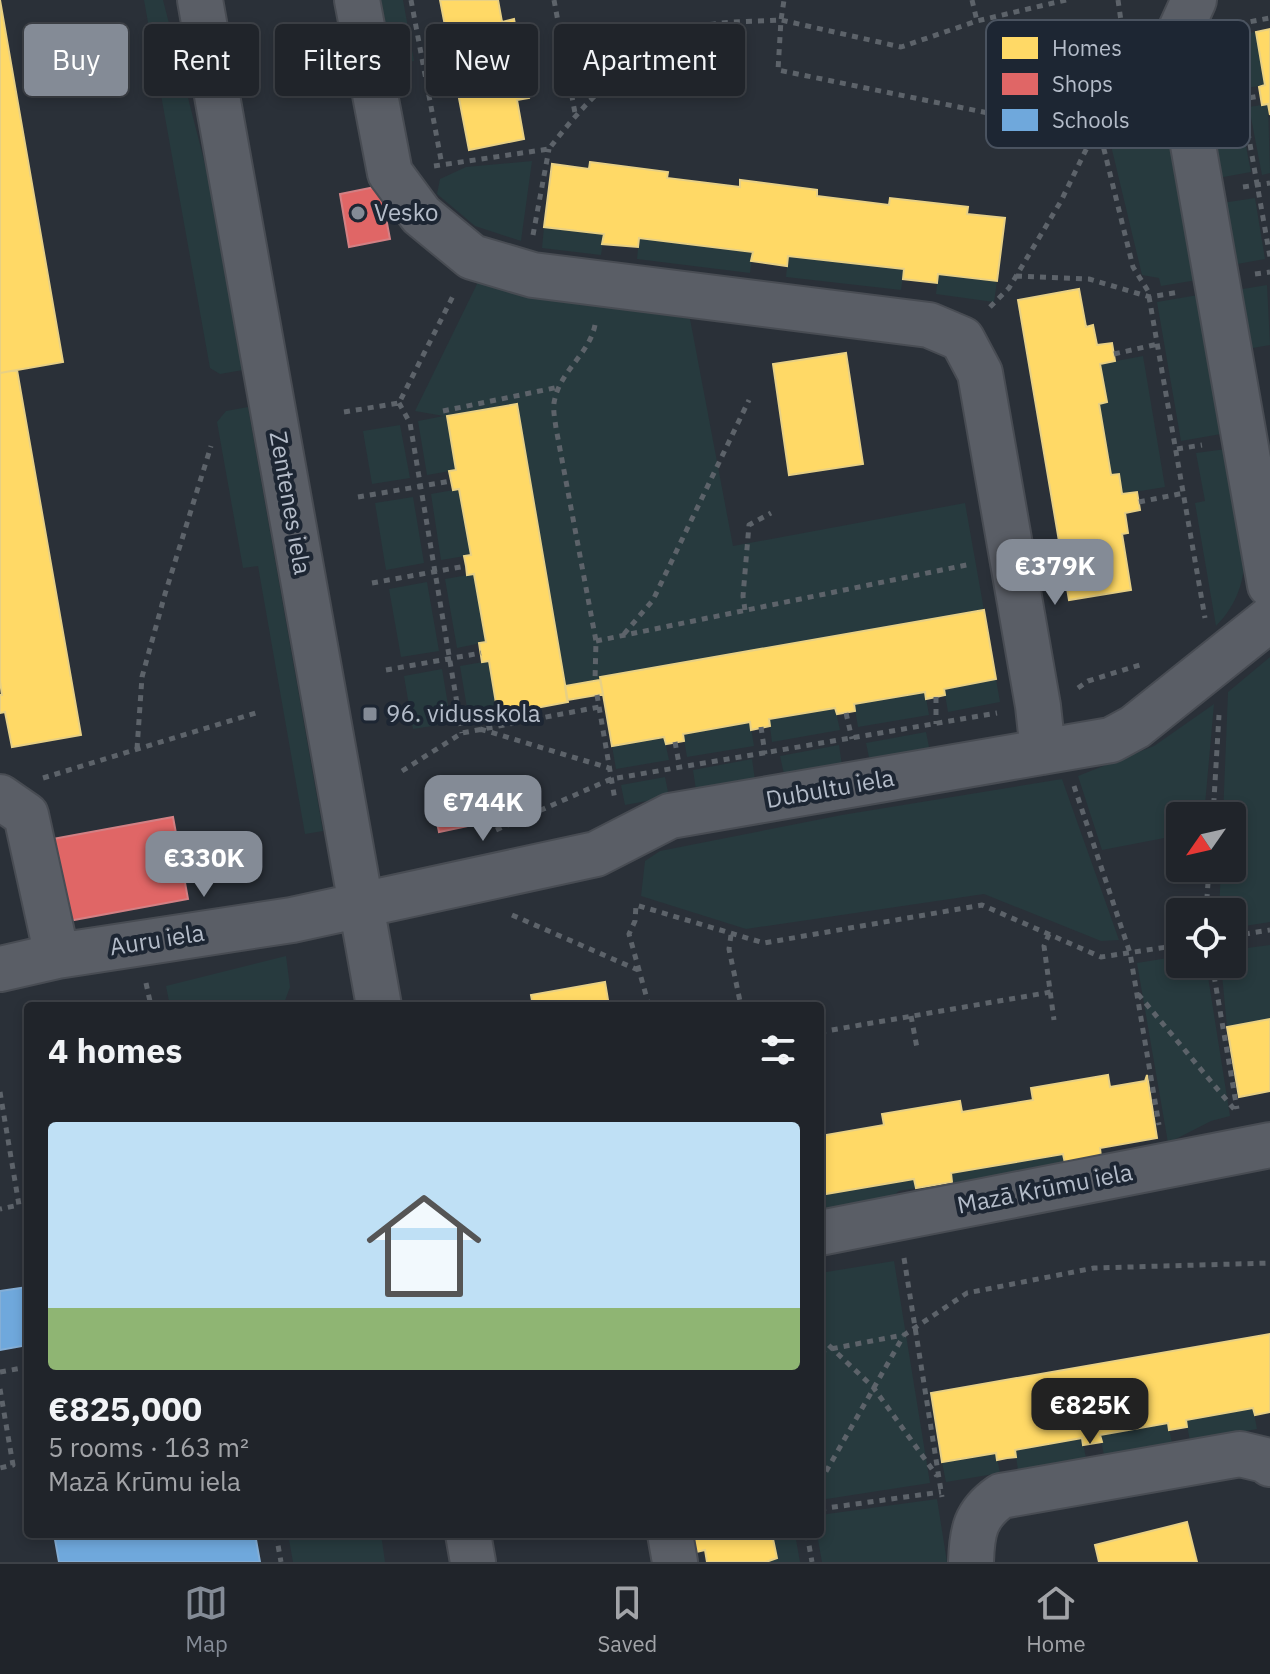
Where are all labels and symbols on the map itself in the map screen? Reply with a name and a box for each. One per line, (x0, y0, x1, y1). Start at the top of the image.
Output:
legend (986, 20, 1250, 148)
text: Homes (1052, 33, 1122, 62)
text: Shops (1052, 69, 1113, 98)
text: Schools (1052, 105, 1130, 134)
place label: Vesko (374, 196, 438, 228)
marker: Vesko (349, 204, 367, 222)
street label: Zentenes iela (263, 429, 319, 577)
pin: €379K (999, 539, 1111, 607)
place label: 96. vidusskola (386, 697, 541, 729)
marker: 96. vidusskola (361, 705, 379, 723)
street label: Dubultu iela (763, 761, 897, 815)
pin: €744K (427, 775, 539, 843)
north arrow (1166, 802, 1246, 882)
pin: €330K (148, 831, 260, 899)
street label: Auru iela (107, 916, 207, 962)
street label: Mazā Krūmu iela (954, 1155, 1135, 1221)
pin: €825K (1034, 1378, 1146, 1446)

